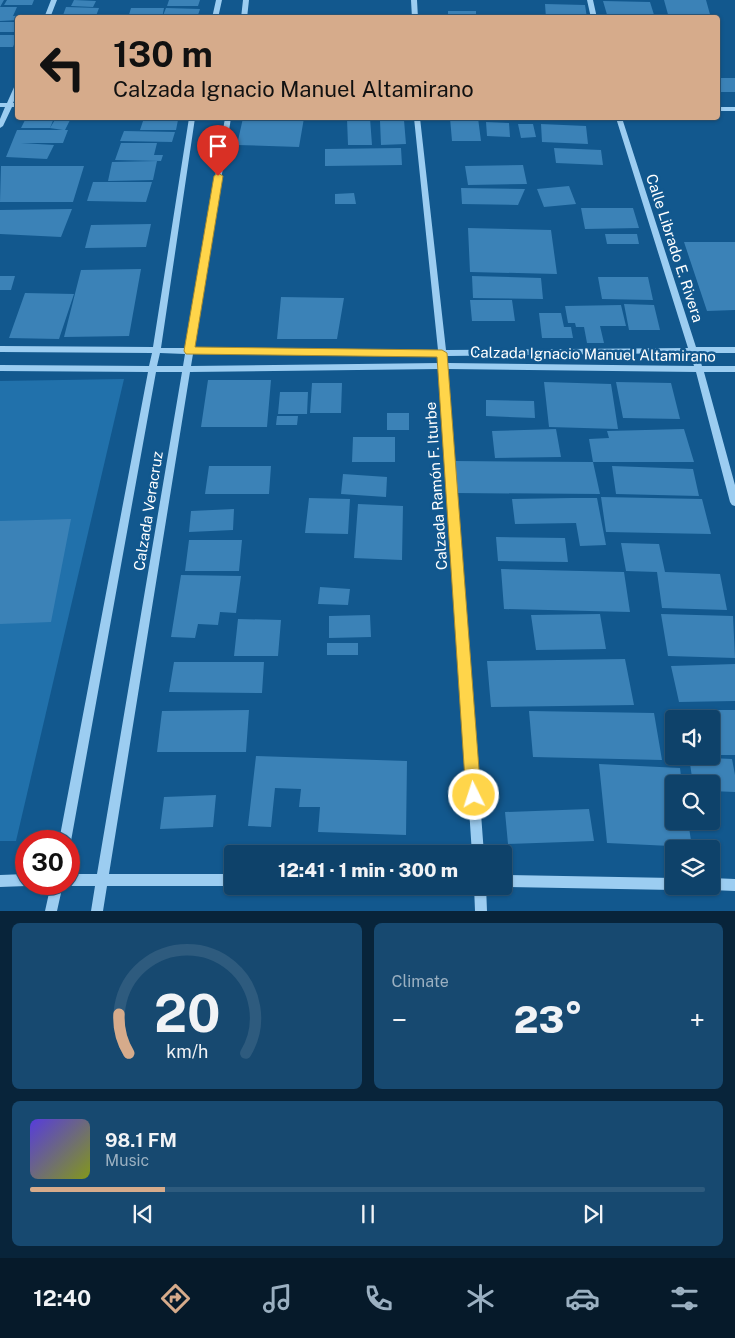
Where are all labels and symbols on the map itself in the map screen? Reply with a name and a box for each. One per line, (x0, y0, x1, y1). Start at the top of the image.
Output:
pin (197, 125, 239, 176)
street label: Calle Librado E. Rivera (643, 172, 707, 324)
street label: Calzada Ignacio Manuel Altamirano (470, 343, 716, 365)
street label: Calzada Ramón F. Iturbe (422, 401, 450, 571)
street label: Calzada Veracruz (130, 450, 166, 572)
position arrow (447, 768, 499, 820)
speed limit sign: 30 (15, 830, 80, 895)

